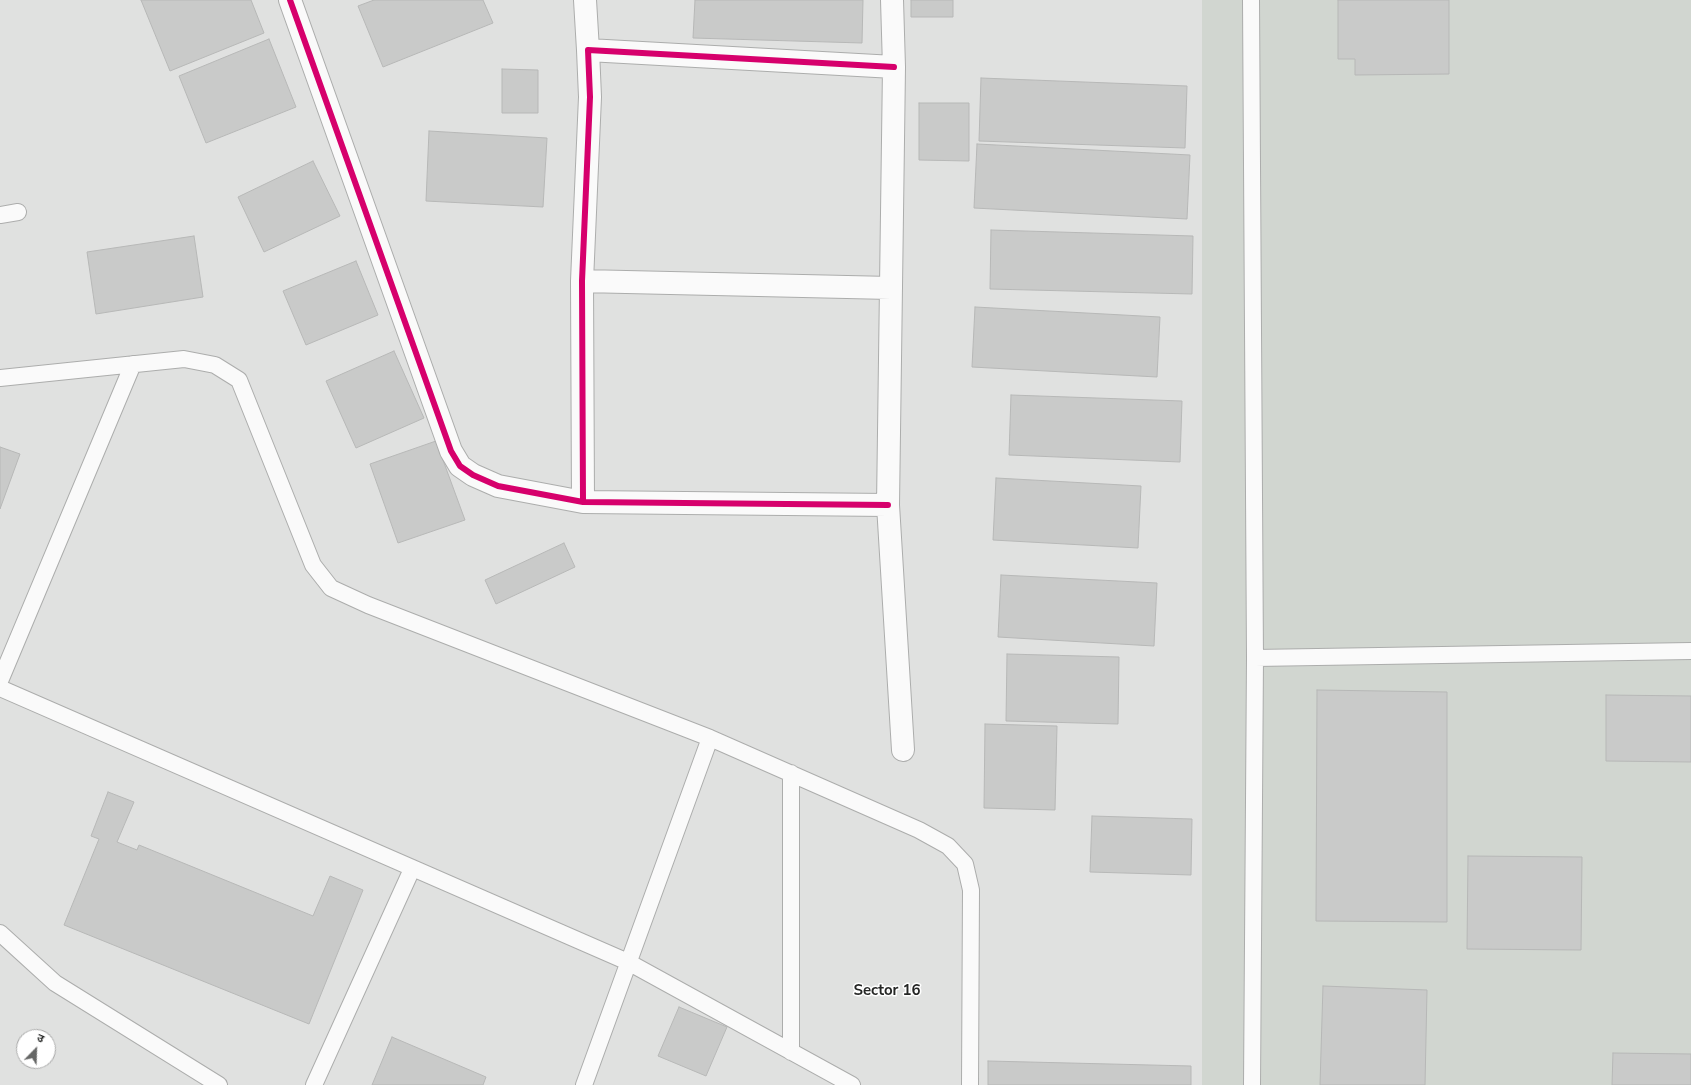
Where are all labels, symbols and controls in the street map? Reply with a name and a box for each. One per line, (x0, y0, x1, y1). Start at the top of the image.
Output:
district label: Sector 16 (854, 982, 920, 1000)
north arrow (16, 1029, 56, 1069)
text: उ (35, 1030, 46, 1047)

